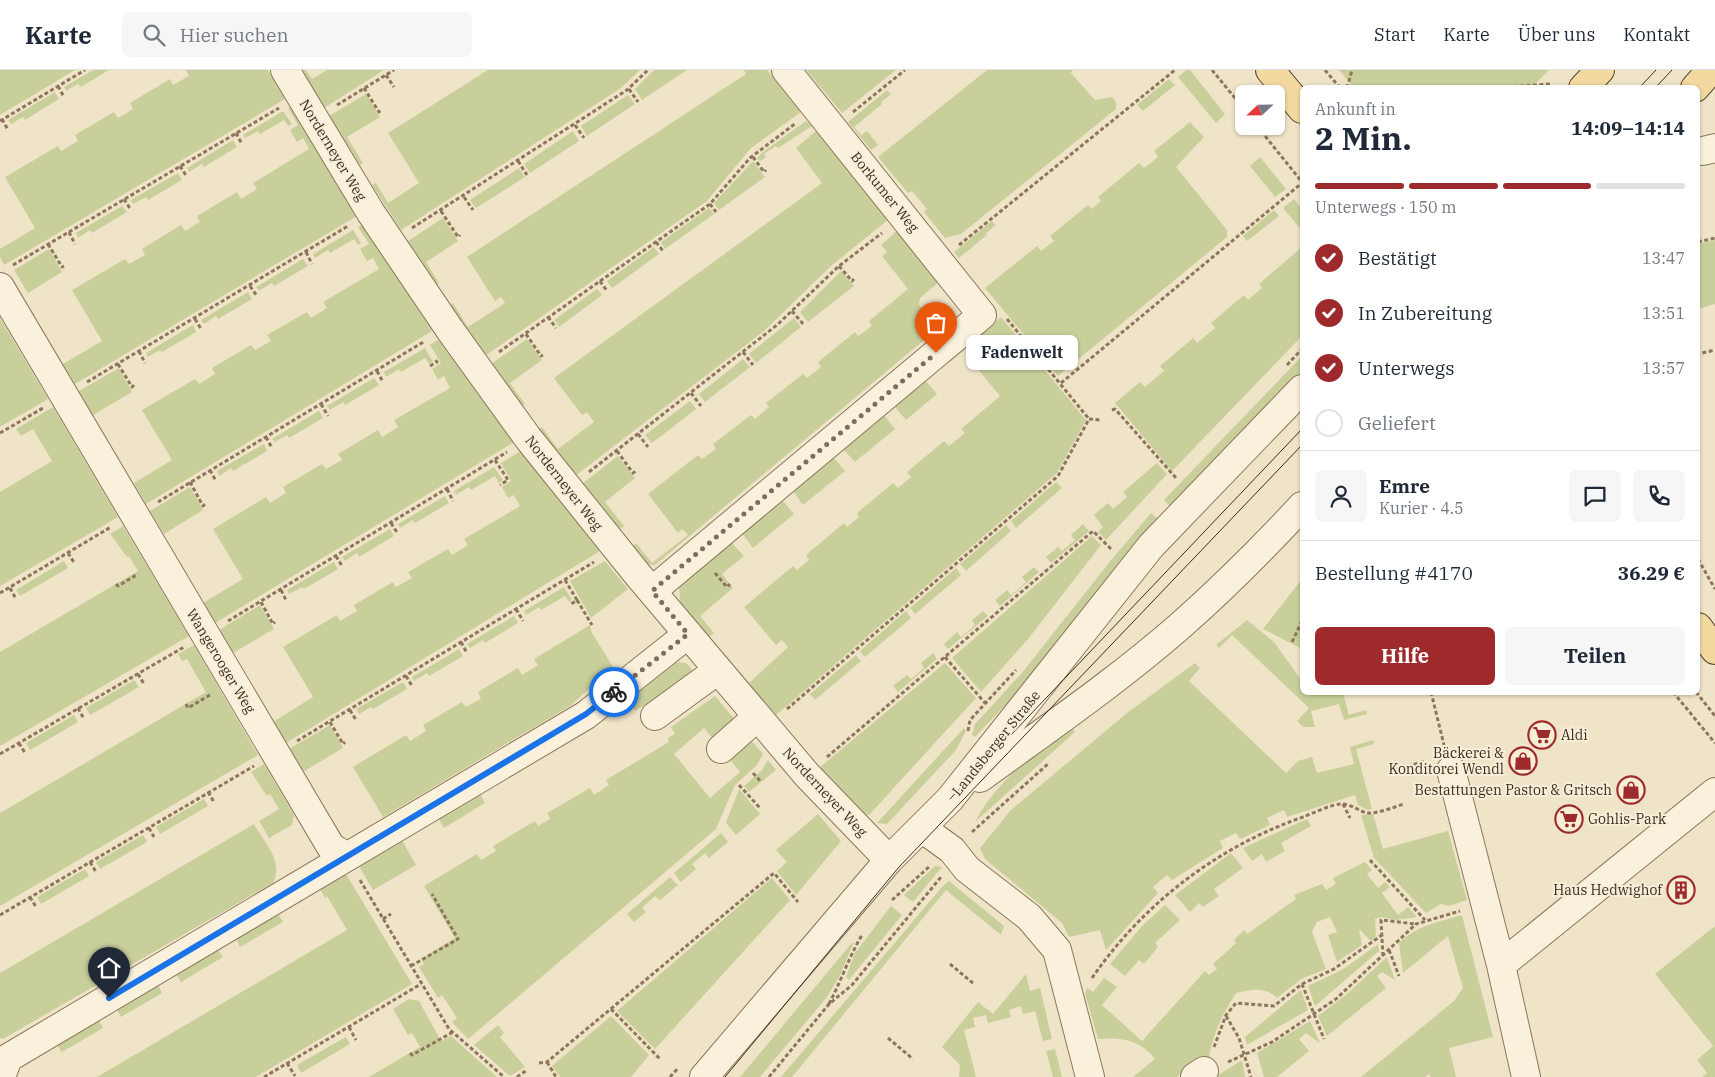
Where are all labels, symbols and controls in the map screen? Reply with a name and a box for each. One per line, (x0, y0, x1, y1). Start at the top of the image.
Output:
search box (122, 12, 472, 57)
text: Karte (25, 19, 92, 51)
icon: search (140, 21, 168, 49)
text: Hier suchen (180, 23, 289, 47)
text: Start (1374, 23, 1415, 46)
text: Karte (1443, 23, 1490, 46)
text: Über uns (1518, 23, 1595, 46)
text: Kontakt (1623, 23, 1690, 46)
north arrow (1235, 85, 1285, 135)
map controls (1235, 85, 1285, 135)
street label: Norderneyer Weg (295, 96, 371, 205)
text: Ankunft in (1315, 99, 1396, 119)
text: 14:09–14:14 (1571, 116, 1685, 140)
text: 2 Min. (1315, 117, 1412, 159)
street label: Borkumer Weg (847, 148, 923, 236)
text: Unterwegs · 150 m (1315, 197, 1457, 217)
icon: check (1315, 244, 1343, 272)
text: Bestätigt (1358, 246, 1437, 270)
text: 13:47 (1642, 248, 1685, 268)
icon: check (1315, 299, 1343, 327)
text: In Zubereitung (1358, 301, 1492, 325)
pin (915, 302, 957, 353)
text: 13:51 (1642, 303, 1685, 323)
icon: bag (922, 309, 950, 337)
callout: Fadenwelt (966, 336, 1078, 370)
text: Fadenwelt (981, 342, 1063, 362)
icon: check (1315, 354, 1343, 382)
text: Unterwegs (1358, 356, 1454, 380)
text: 13:57 (1642, 358, 1685, 378)
text: Geliefert (1358, 411, 1436, 435)
street label: Norderneyer Weg (521, 432, 607, 534)
button: person (1315, 470, 1367, 522)
button: chat (1569, 470, 1621, 522)
button: phone (1633, 470, 1685, 522)
text: Emre (1379, 474, 1430, 498)
text: Kurier · 4.5 (1379, 498, 1464, 518)
text: Bestellung #4170 (1315, 561, 1473, 585)
text: 36.29 € (1618, 561, 1685, 585)
street label: Wangerooger Weg (183, 605, 260, 717)
button: Hilfe (1315, 627, 1495, 685)
button: Teilen (1505, 627, 1685, 685)
courier (589, 667, 639, 717)
icon: bike (600, 678, 628, 706)
street label: Landsberger Straße (948, 687, 1044, 799)
supermarket icon: Aldi (1527, 720, 1557, 750)
place label: Aldi (1561, 726, 1588, 744)
street label: Norderneyer Weg (779, 743, 871, 841)
place label: Bäckerei & Konditorei Wendl (1388, 744, 1504, 778)
shop icon: Bäckerei & Konditorei Wendl (1508, 746, 1538, 776)
shop icon: Bestattungen Pastor & Gritsch (1616, 775, 1646, 805)
place label: Bestattungen Pastor & Gritsch (1415, 781, 1612, 799)
supermarket icon: Gohlis-Park (1554, 804, 1584, 834)
place label: Gohlis-Park (1588, 810, 1667, 828)
building icon: Haus Hedwighof (1666, 875, 1696, 905)
place label: Haus Hedwighof (1553, 881, 1663, 899)
pin (88, 947, 130, 998)
icon: home (95, 954, 123, 982)

